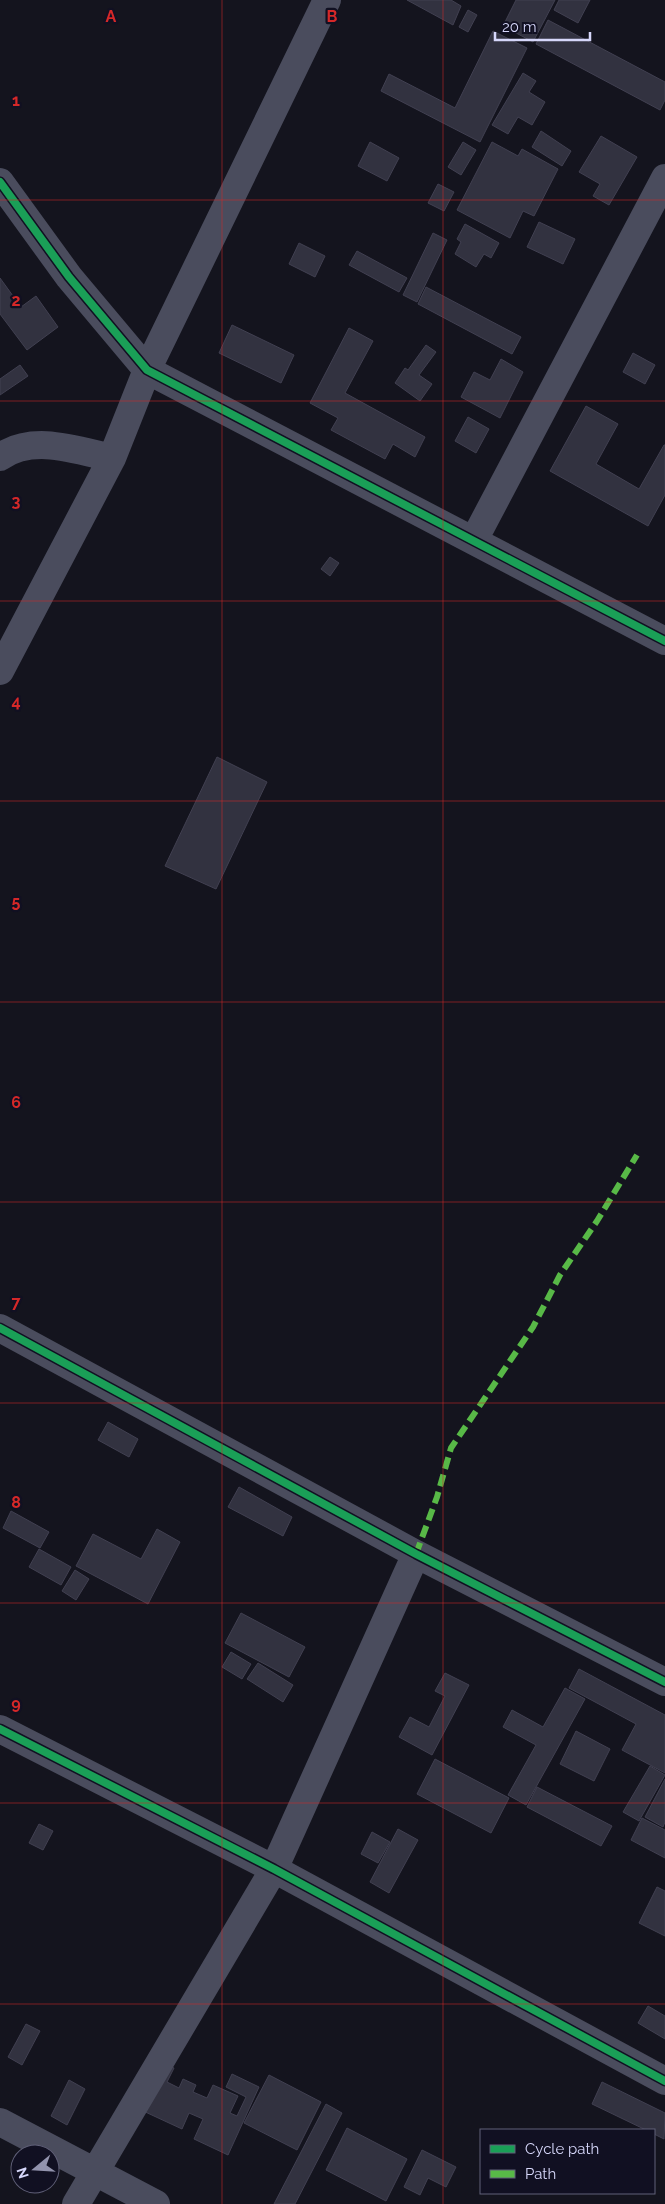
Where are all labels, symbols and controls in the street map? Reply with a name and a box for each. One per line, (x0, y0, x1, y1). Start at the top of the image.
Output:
text: A (106, 7, 117, 26)
text: B (327, 7, 338, 26)
scale bar (495, 10, 590, 42)
text: 20 m (502, 18, 537, 36)
text: 1 (12, 91, 20, 110)
text: 2 (11, 291, 21, 310)
text: 3 (12, 492, 21, 511)
text: 4 (11, 692, 21, 711)
text: 5 (12, 892, 21, 911)
text: 6 (11, 1093, 21, 1112)
text: 7 (12, 1293, 21, 1312)
text: 8 (11, 1493, 21, 1512)
text: 9 (11, 1694, 21, 1713)
legend (480, 2129, 655, 2194)
text: Cycle path (525, 2140, 599, 2158)
north arrow (10, 2144, 60, 2194)
text: N (13, 2165, 32, 2181)
text: Path (525, 2165, 556, 2183)

